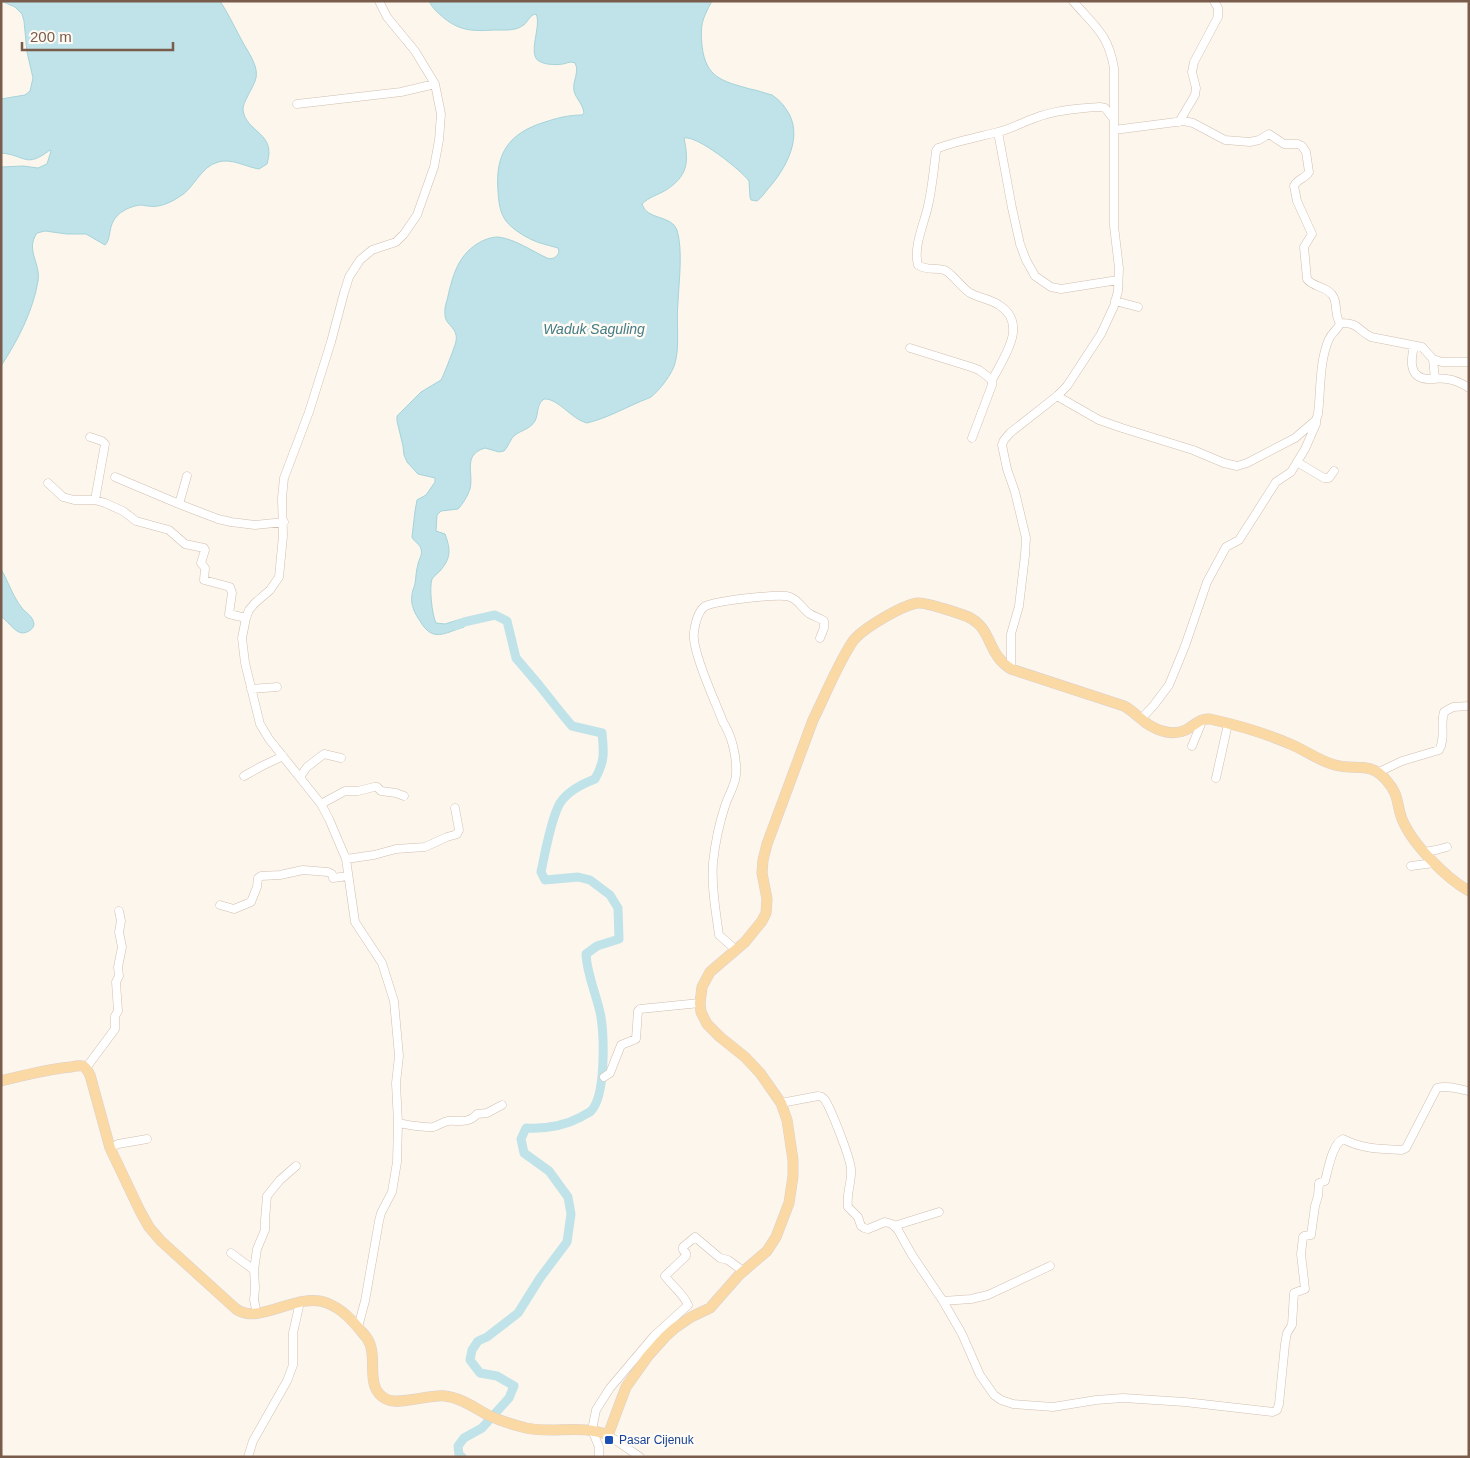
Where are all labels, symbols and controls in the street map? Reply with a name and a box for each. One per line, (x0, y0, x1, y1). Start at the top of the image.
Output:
scale bar (22, 20, 174, 52)
text: 200 m (30, 28, 72, 45)
water label: Waduk Saguling (543, 321, 645, 337)
place label: Pasar Cijenuk (619, 1433, 695, 1447)
marker: Pasar Cijenuk (603, 1434, 615, 1446)

